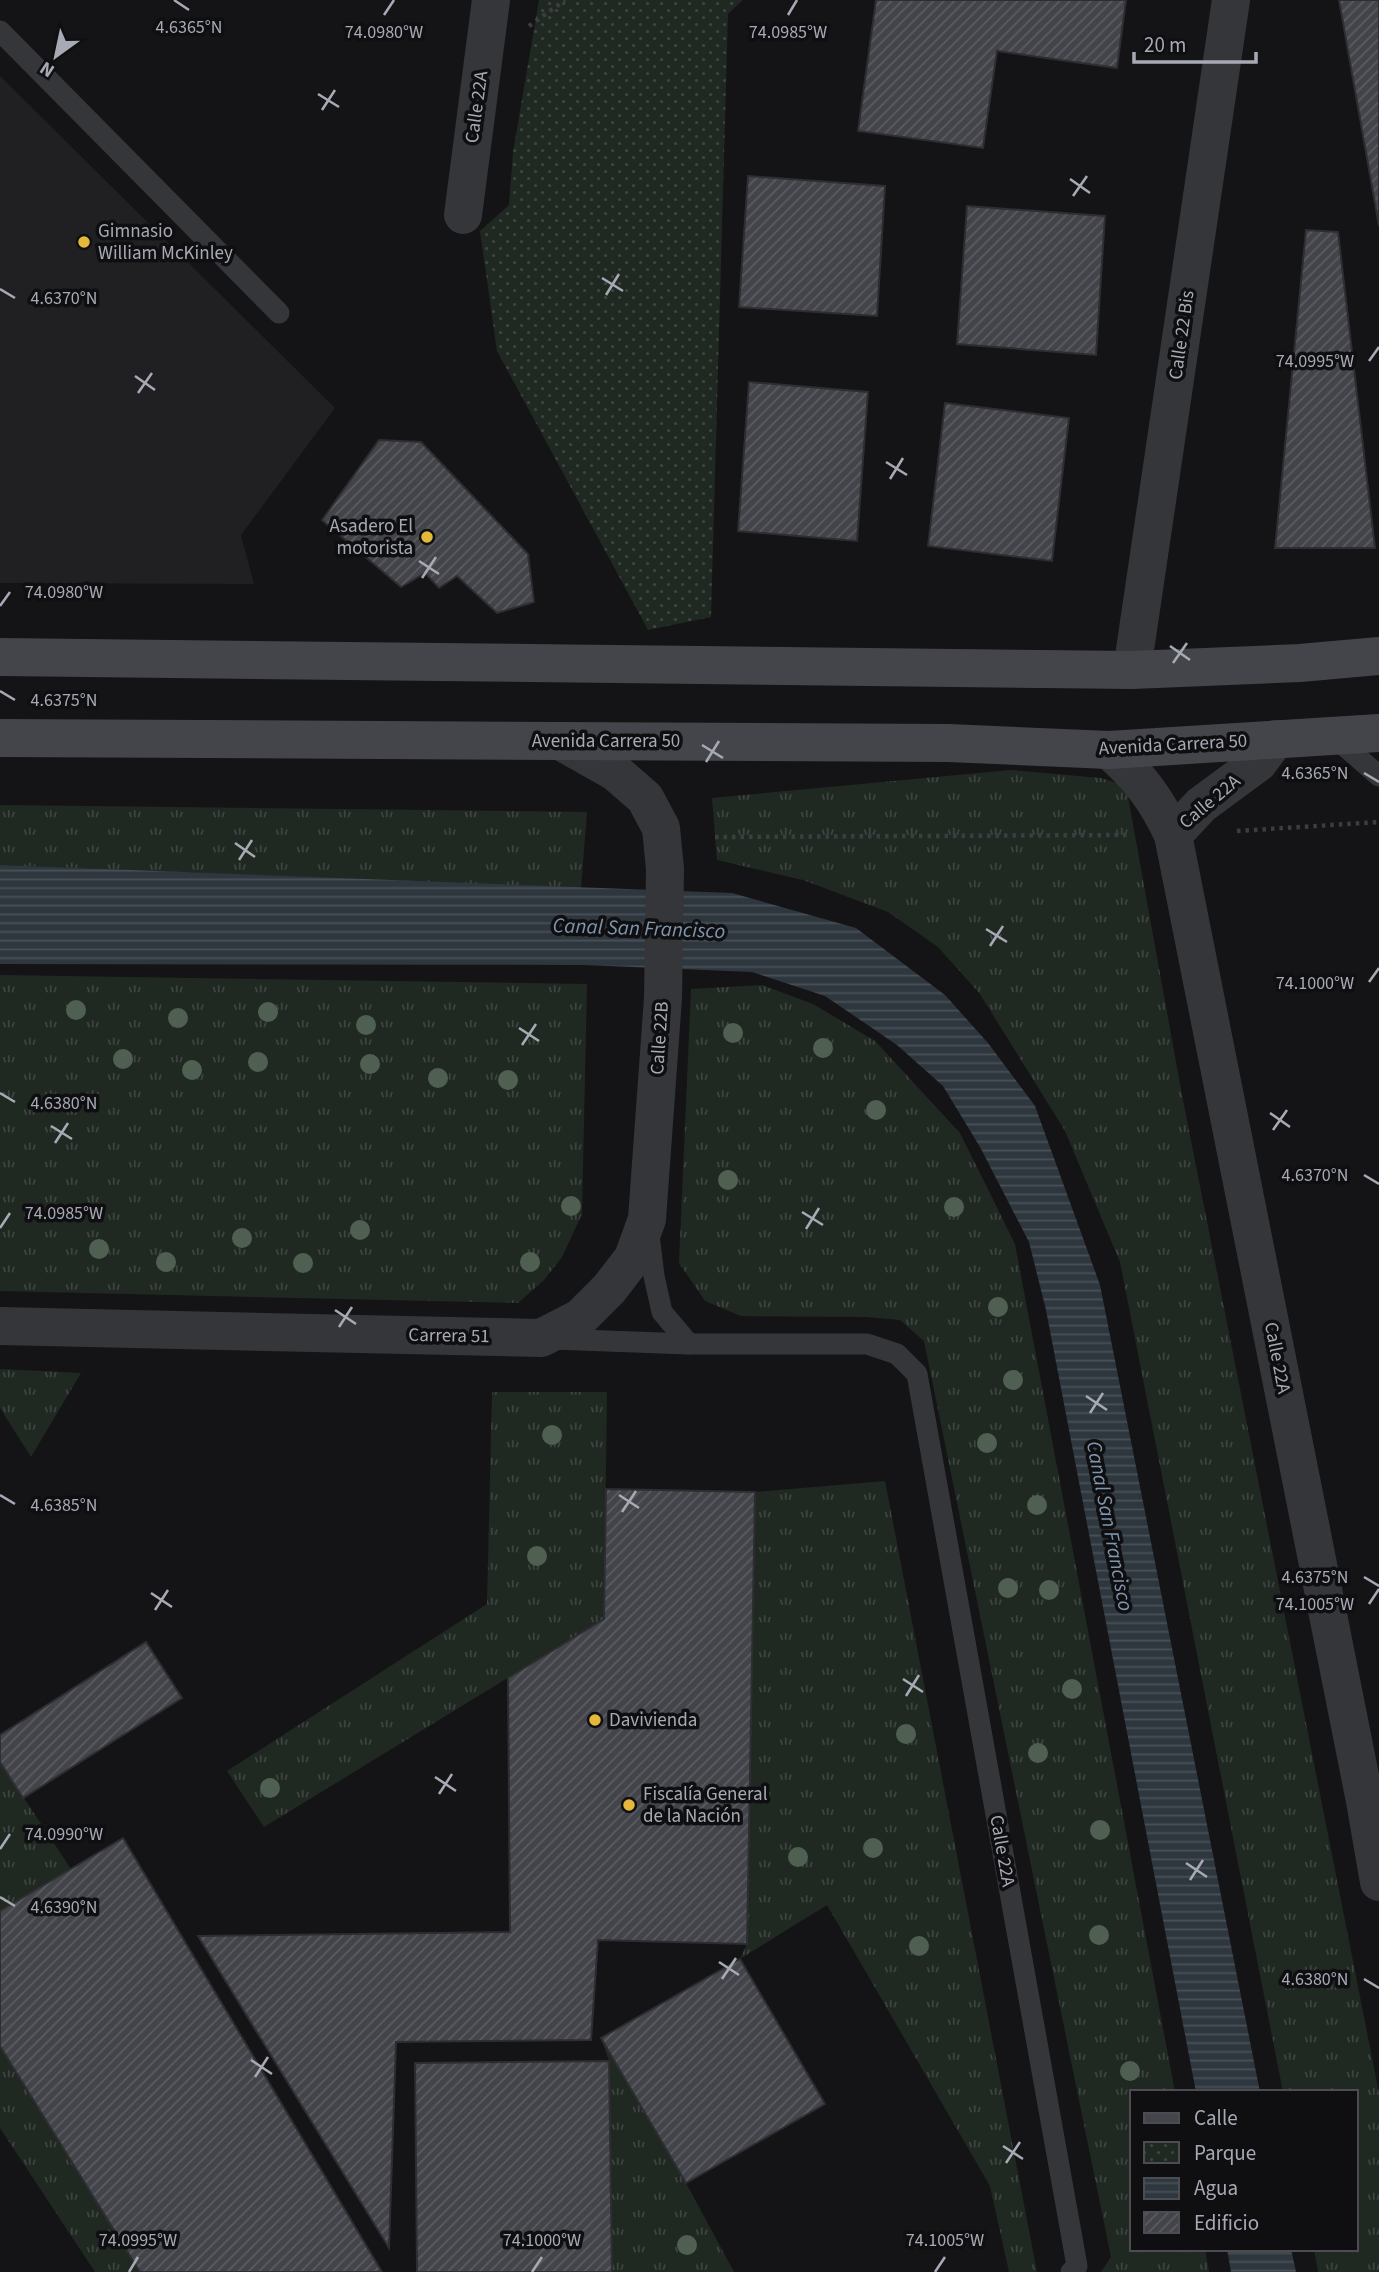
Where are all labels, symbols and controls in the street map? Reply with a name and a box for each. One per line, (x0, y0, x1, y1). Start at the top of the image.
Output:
text: 4.6365°N (156, 15, 222, 40)
text: 74.0980°W (345, 20, 423, 45)
text: 74.0985°W (749, 20, 827, 45)
north arrow (21, 21, 91, 91)
scale bar (1134, 21, 1256, 65)
text: 20 m (1144, 30, 1186, 60)
text: N (35, 54, 60, 84)
street label: Calle 22A (459, 69, 496, 145)
place label: Gimnasio William McKinley (98, 218, 233, 267)
marker: Gimnasio William McKinley (76, 234, 92, 250)
text: 4.6370°N (31, 286, 97, 311)
street label: Calle 22 Bis (1162, 289, 1202, 381)
text: 74.0995°W (1276, 349, 1354, 374)
place label: Asadero El motorista (329, 513, 413, 562)
marker: Asadero El motorista (419, 529, 435, 545)
text: 74.0980°W (25, 580, 103, 605)
text: 4.6375°N (31, 688, 97, 713)
street label: Avenida Carrera 50 (532, 728, 680, 755)
street label: Avenida Carrera 50 (1098, 728, 1248, 762)
text: 4.6365°N (1282, 761, 1348, 786)
street label: Calle 22A (1174, 768, 1247, 836)
water label: Canal San Francisco (552, 910, 726, 946)
text: 74.1000°W (1276, 971, 1354, 996)
street label: Calle 22B (644, 1000, 676, 1076)
text: 4.6380°N (31, 1091, 97, 1116)
text: 4.6370°N (1282, 1163, 1348, 1188)
text: 74.0985°W (25, 1201, 103, 1226)
street label: Calle 22A (1257, 1320, 1297, 1397)
street label: Carrera 51 (408, 1322, 490, 1350)
water label: Canal San Francisco (1079, 1438, 1141, 1614)
text: 4.6385°N (31, 1493, 97, 1518)
text: 4.6375°N (1282, 1565, 1348, 1590)
text: 74.1005°W (1276, 1592, 1354, 1617)
place label: Davivienda (609, 1707, 697, 1734)
marker: Davivienda (587, 1712, 603, 1728)
place label: Fiscalía General de la Nación (643, 1781, 768, 1830)
marker: Fiscalía General de la Nación (621, 1797, 637, 1813)
street label: Calle 22A (982, 1813, 1022, 1890)
text: 74.0990°W (25, 1822, 103, 1847)
text: 4.6390°N (31, 1895, 97, 1920)
text: 4.6380°N (1282, 1967, 1348, 1992)
legend (1130, 2090, 1358, 2251)
text: Calle (1194, 2103, 1238, 2133)
text: Parque (1194, 2138, 1256, 2168)
text: Agua (1194, 2173, 1238, 2203)
text: Edificio (1194, 2208, 1259, 2238)
text: 74.0995°W (99, 2228, 177, 2253)
text: 74.1000°W (503, 2228, 581, 2253)
text: 74.1005°W (906, 2228, 984, 2253)

